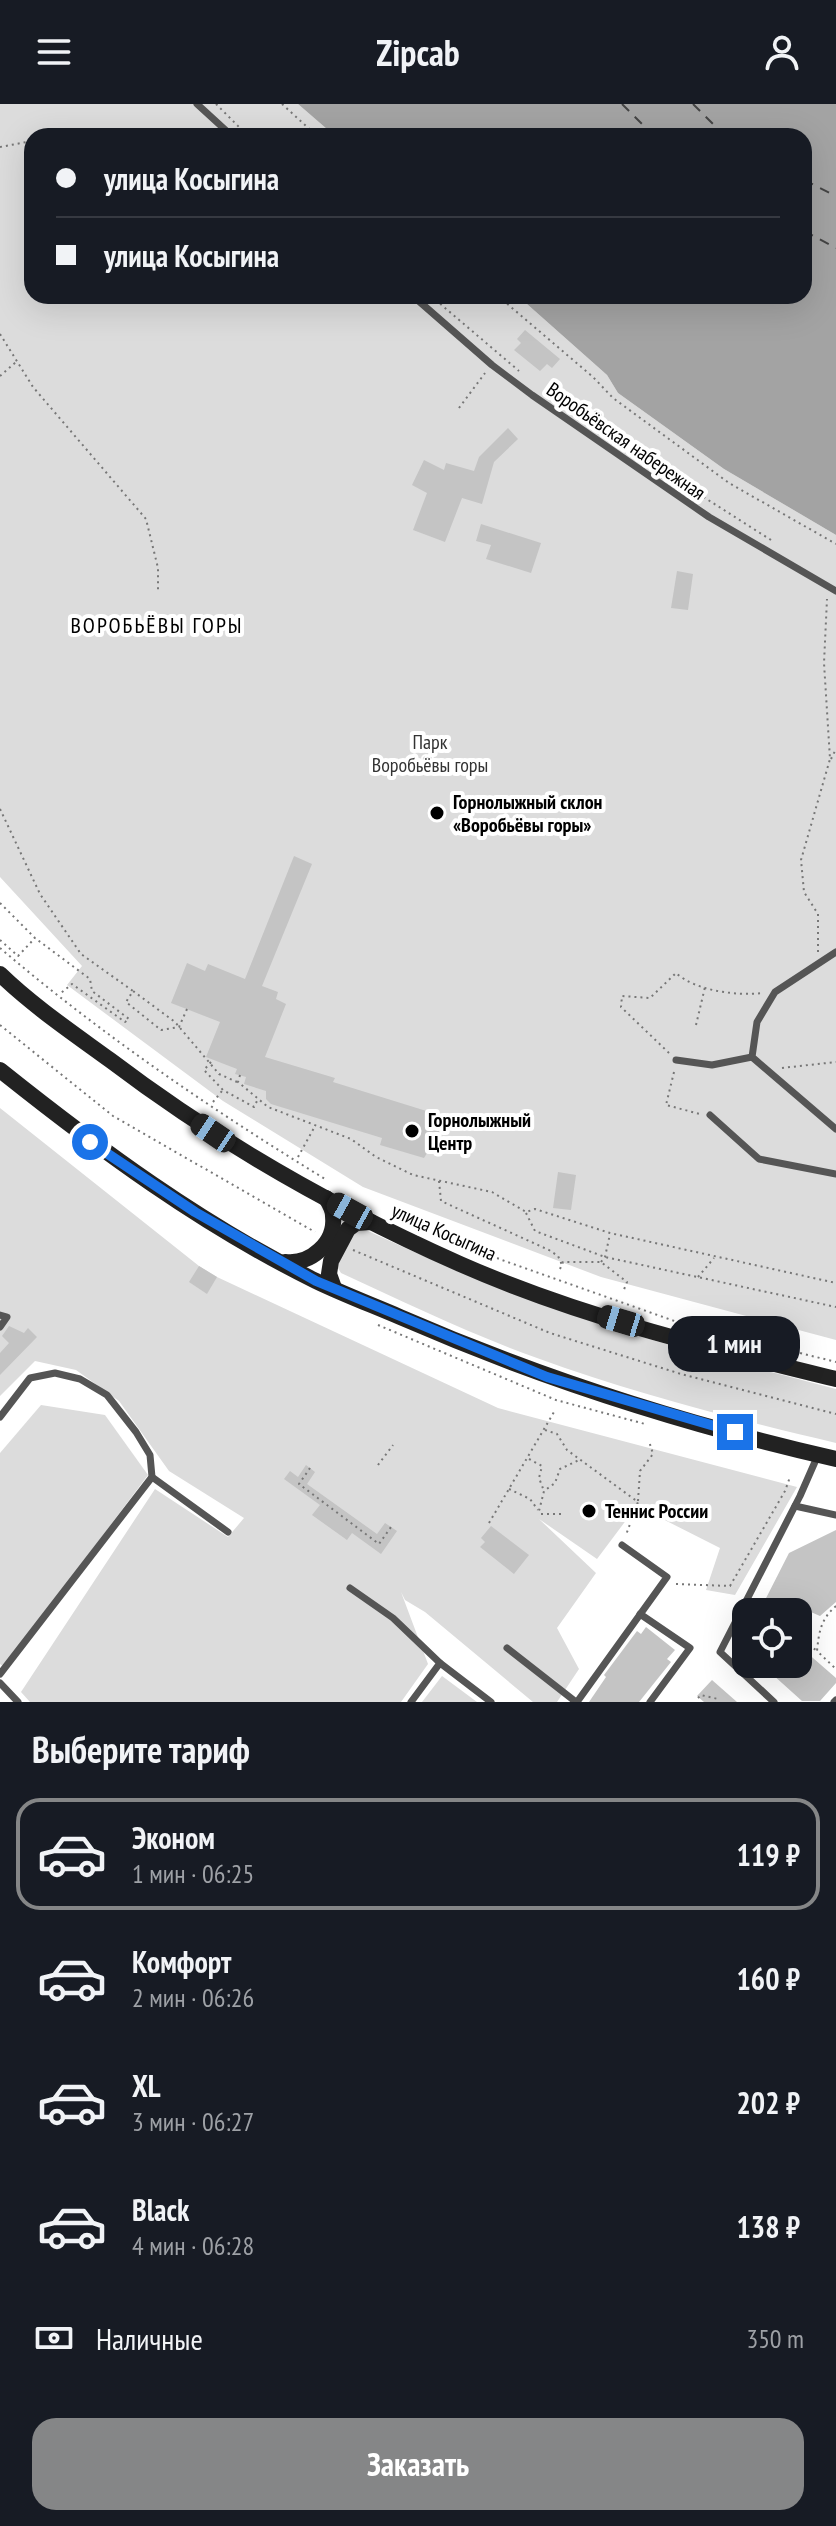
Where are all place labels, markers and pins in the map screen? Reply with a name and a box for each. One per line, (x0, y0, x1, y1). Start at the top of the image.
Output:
place label: Горнолыжный склон «Воробьёвы горы» (453, 789, 603, 838)
marker: Горнолыжный склон «Воробьёвы горы» (428, 804, 446, 822)
place label: Горнолыжный Центр (428, 1107, 531, 1156)
marker: Горнолыжный Центр (403, 1122, 421, 1140)
place label: Теннис России (605, 1498, 708, 1524)
marker: Теннис России (580, 1502, 598, 1520)

